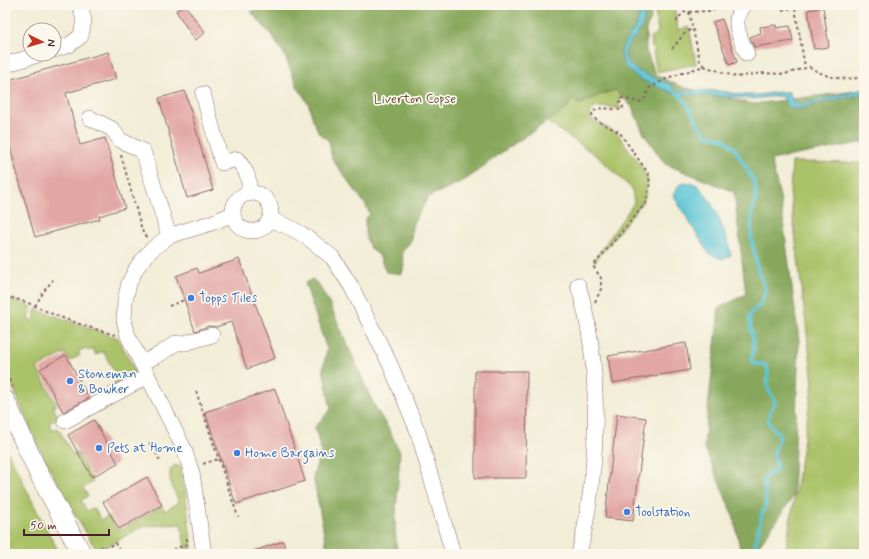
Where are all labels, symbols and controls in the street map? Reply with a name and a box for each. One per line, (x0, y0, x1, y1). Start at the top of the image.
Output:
north arrow (22, 22, 62, 62)
text: N (44, 39, 58, 47)
park label: Liverton Copse (374, 91, 456, 108)
place label: Topps Tiles (199, 290, 257, 307)
marker: Topps Tiles (186, 293, 196, 303)
place label: Stoneman & Bowker (78, 366, 137, 398)
marker: Stoneman & Bowker (65, 376, 75, 386)
place label: Pets at Home (107, 440, 183, 457)
marker: Pets at Home (94, 443, 104, 453)
place label: Home Bargains (245, 445, 335, 464)
marker: Home Bargains (232, 448, 242, 458)
place label: Toolstation (635, 504, 690, 521)
marker: Toolstation (622, 507, 632, 517)
scale bar (24, 511, 109, 537)
text: 50 m (30, 518, 57, 534)

